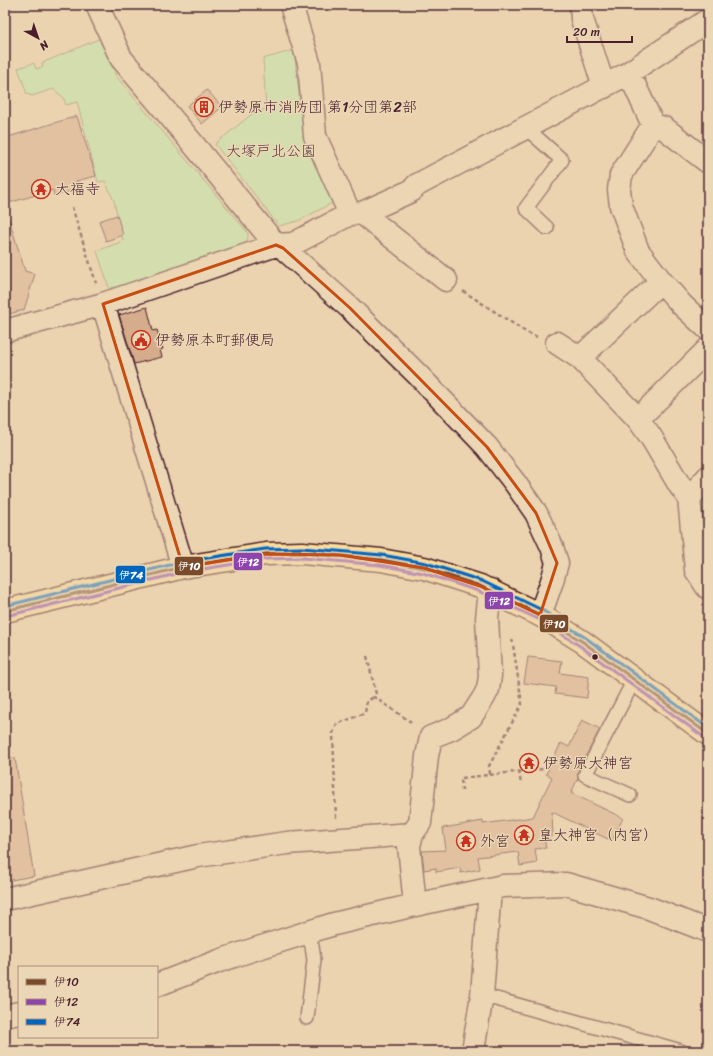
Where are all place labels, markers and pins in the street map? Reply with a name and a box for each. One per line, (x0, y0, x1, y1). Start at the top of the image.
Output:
place label: 伊勢原市消防団 第1分団第2部 (218, 94, 417, 120)
building icon: 伊勢原市消防団 第1分団第2部 (193, 96, 215, 118)
place label: 大福寺 (55, 176, 100, 202)
temple icon: 大福寺 (30, 178, 52, 200)
place label: 伊勢原本町郵便局 (155, 327, 275, 353)
public building icon: 伊勢原本町郵便局 (130, 329, 152, 351)
unlabelled marker (590, 652, 600, 662)
place label: 伊勢原大神宮 (543, 750, 633, 776)
temple icon: 伊勢原大神宮 (518, 752, 540, 774)
place label: 皇大神宮（内宮） (538, 822, 658, 848)
temple icon: 皇大神宮（内宮） (513, 824, 535, 846)
place label: 外宮 (480, 828, 510, 854)
temple icon: 外宮 (455, 830, 477, 852)

